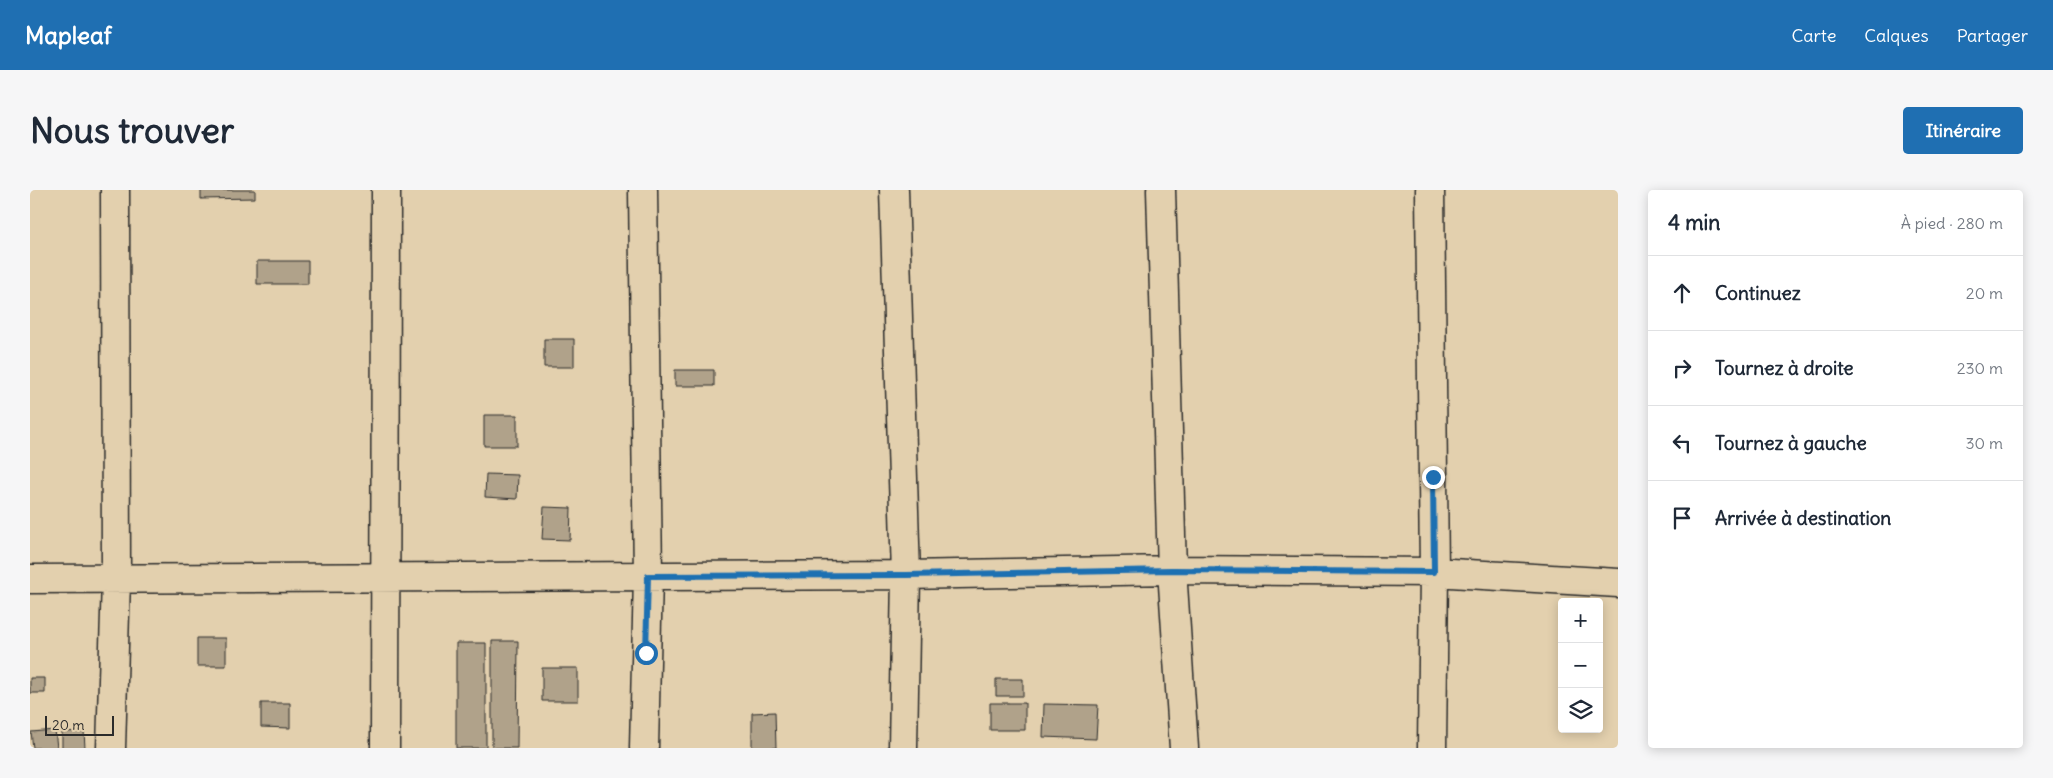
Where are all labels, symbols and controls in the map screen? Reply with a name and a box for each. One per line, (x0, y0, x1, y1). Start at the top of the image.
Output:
text: Mapleaf (25, 20, 112, 50)
text: Carte (1791, 24, 1836, 47)
text: Calques (1864, 24, 1929, 47)
text: Partager (1957, 24, 2028, 47)
button: Itinéraire (1903, 107, 2023, 154)
text: Nous trouver (30, 108, 234, 152)
text: 4 min (1668, 209, 1720, 236)
text: À pied · 280 m (1901, 213, 2003, 233)
icon: ahead (1668, 279, 1696, 307)
text: Continuez (1715, 281, 1801, 305)
text: 20 m (1966, 283, 2003, 303)
icon: right (1668, 354, 1696, 382)
text: Tournez à droite (1715, 356, 1854, 380)
text: 230 m (1957, 358, 2003, 378)
icon: left (1668, 429, 1696, 457)
text: Tournez à gauche (1715, 431, 1867, 455)
text: 30 m (1966, 433, 2003, 453)
route end (1422, 466, 1445, 489)
icon: arrive (1668, 504, 1696, 532)
text: Arrivée à destination (1715, 506, 1891, 530)
map controls (1558, 598, 1603, 733)
button: + (1558, 598, 1603, 643)
route start (635, 642, 658, 665)
button: − (1558, 643, 1603, 688)
button: layers (1558, 688, 1603, 733)
scale bar (45, 713, 114, 736)
text: 20 m (52, 716, 85, 734)

